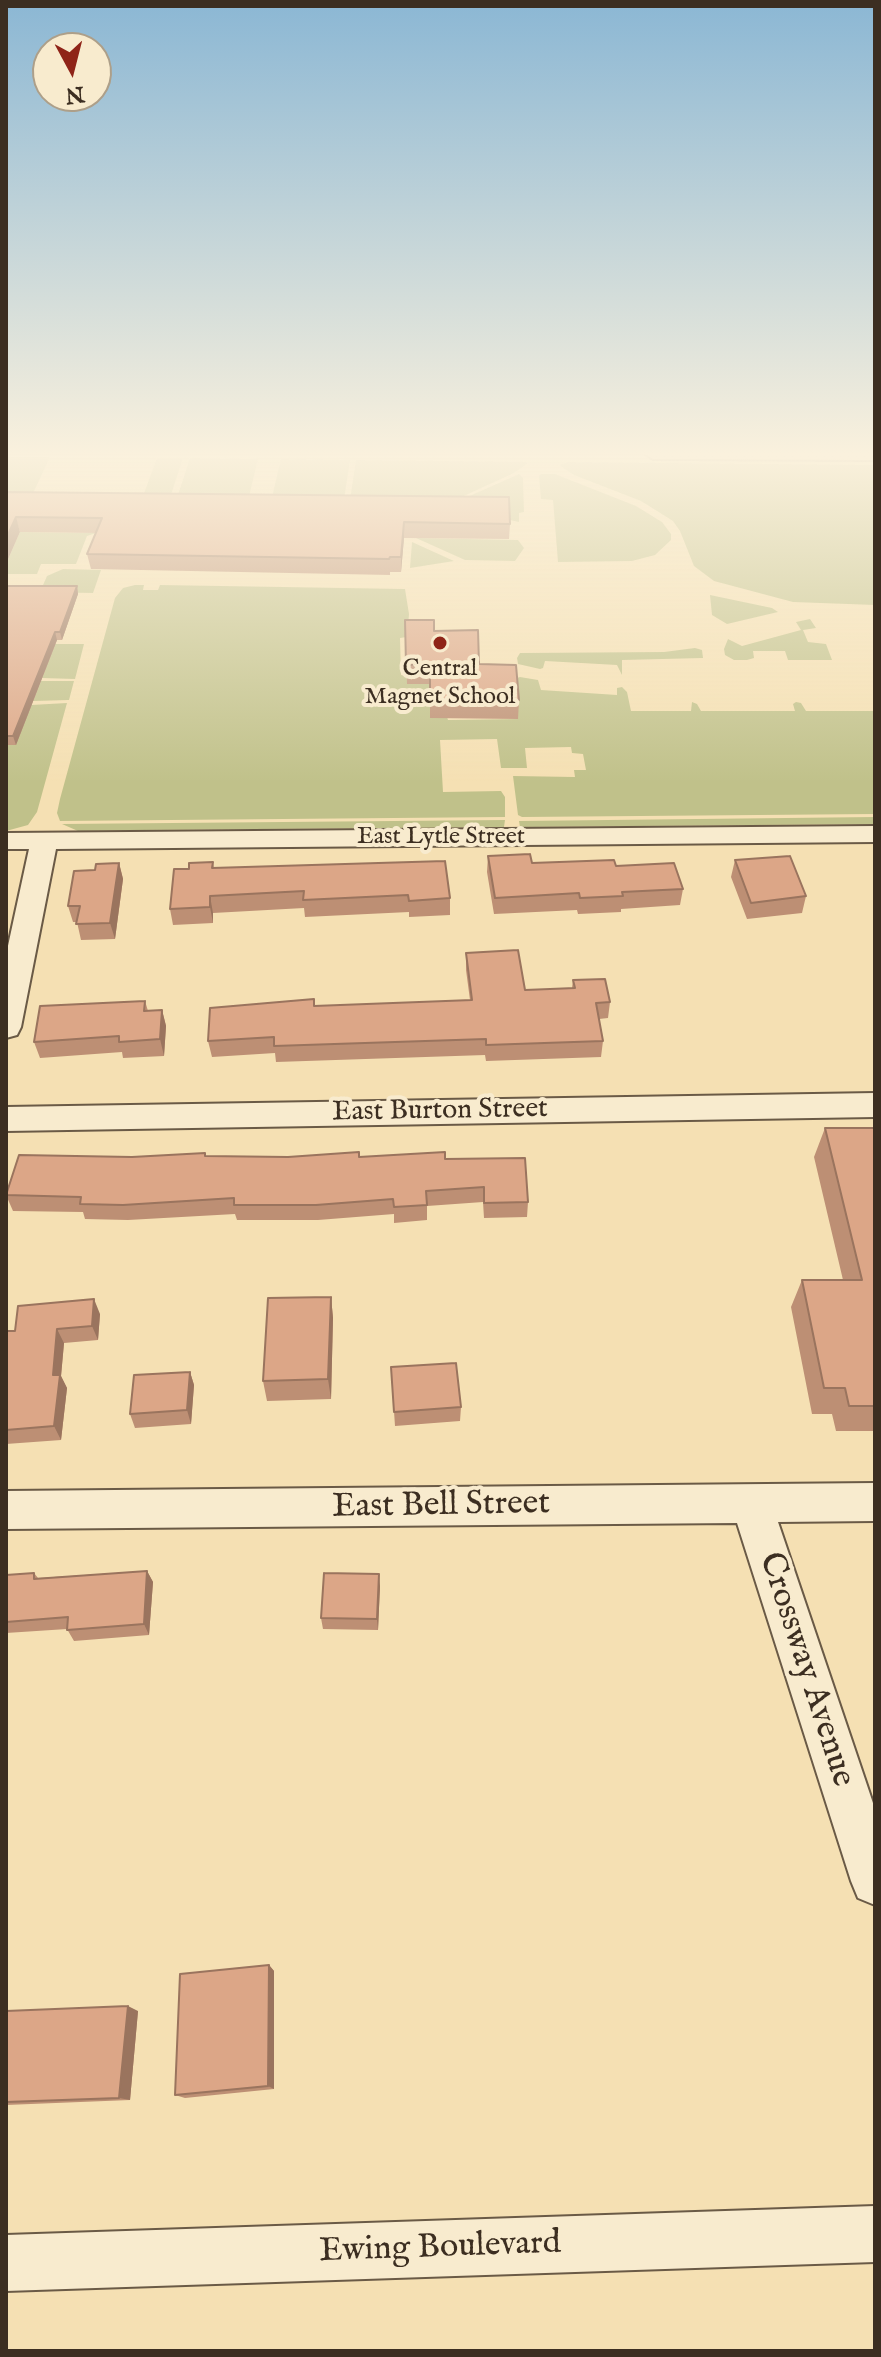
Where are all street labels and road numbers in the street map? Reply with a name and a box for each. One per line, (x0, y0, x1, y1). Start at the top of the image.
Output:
street label: East Lytle Street (357, 824, 525, 852)
street label: East Burton Street (332, 1093, 548, 1131)
street label: East Bell Street (332, 1485, 550, 1529)
street label: Crossway Avenue (748, 1548, 862, 1792)
street label: Ewing Boulevard (318, 2224, 562, 2274)

